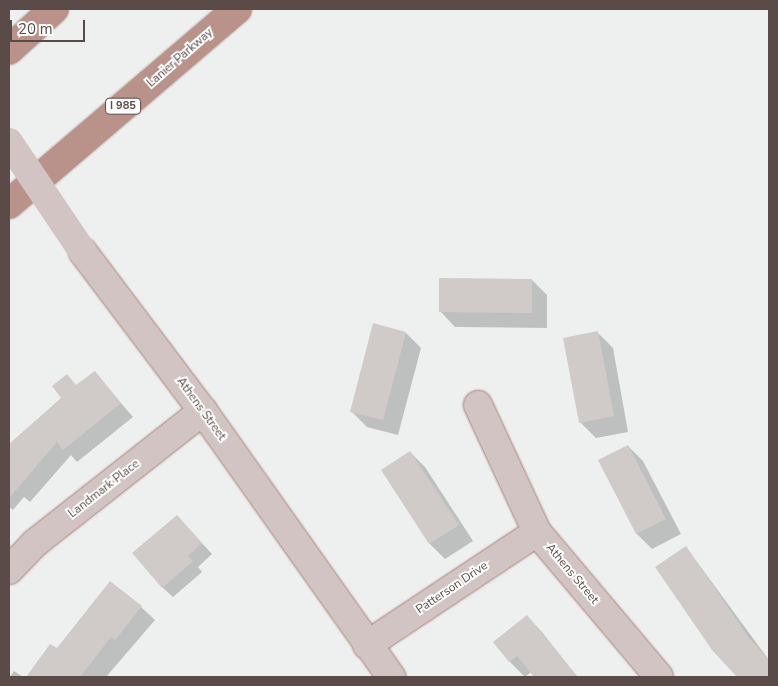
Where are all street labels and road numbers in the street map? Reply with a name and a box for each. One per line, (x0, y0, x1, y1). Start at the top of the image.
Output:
street label: Lanier Parkway (144, 26, 216, 90)
road number: I 985 (104, 98, 142, 114)
street label: Athens Street (173, 375, 229, 443)
street label: Landmark Place (66, 457, 142, 521)
street label: Athens Street (543, 541, 601, 607)
street label: Patterson Drive (413, 559, 491, 617)

